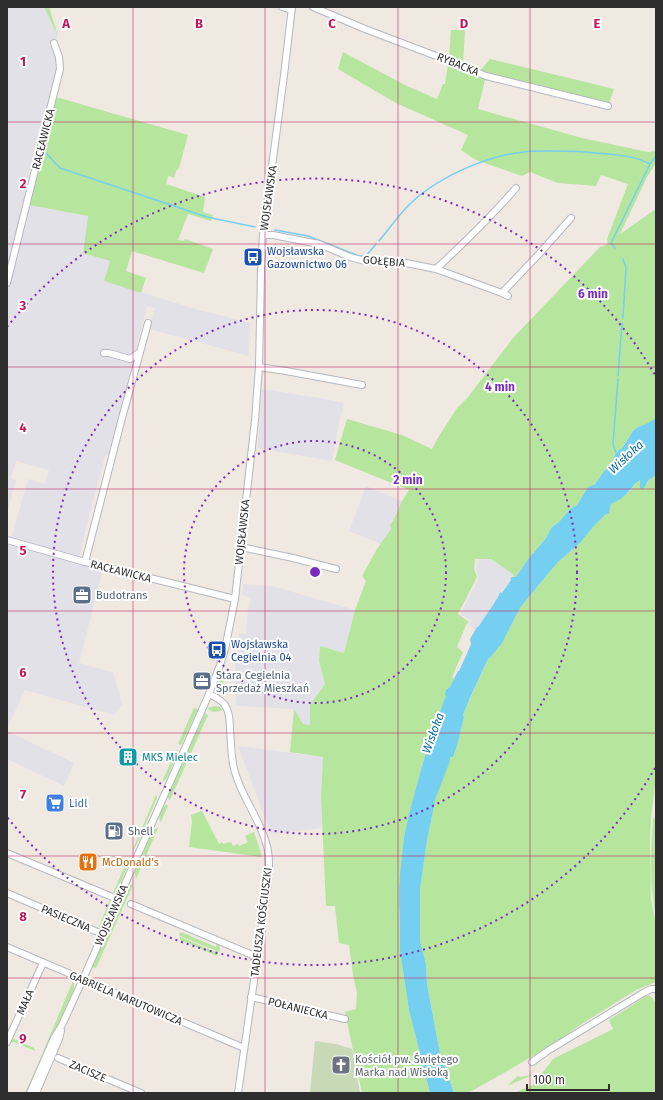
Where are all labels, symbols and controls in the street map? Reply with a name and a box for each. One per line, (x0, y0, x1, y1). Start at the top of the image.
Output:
text: A (61, 16, 70, 31)
text: B (195, 16, 203, 31)
text: C (328, 16, 336, 31)
text: D (460, 16, 469, 31)
text: E (594, 16, 601, 31)
street label: RYBACKA (435, 50, 481, 79)
text: 1 (20, 54, 26, 69)
street label: RACŁAWICKA (30, 107, 57, 171)
street label: WOJSŁAWSKA (257, 164, 280, 231)
text: 2 (20, 176, 27, 191)
place label: Wojsławska Gazownictwo 06 (267, 245, 347, 271)
bus stop icon: Wojsławska Gazownictwo 06 (242, 246, 264, 268)
street label: GOŁĘBIA (362, 253, 406, 270)
text: 6 min (578, 287, 608, 301)
text: 3 (19, 298, 27, 313)
text: 4 min (485, 380, 515, 394)
text: 4 (19, 420, 27, 435)
water label: Wisłoka (606, 437, 646, 477)
text: 2 min (393, 473, 423, 487)
street label: WOJSŁAWSKA (233, 498, 252, 565)
text: 5 (20, 543, 27, 558)
street label: RACŁAWICKA (89, 558, 153, 585)
centre of rings (308, 565, 322, 579)
office icon: Budotrans (71, 584, 93, 606)
place label: Budotrans (96, 589, 148, 602)
place label: Wojsławska Cegielnia 04 (231, 638, 292, 664)
bus stop icon: Wojsławska Cegielnia 04 (206, 639, 228, 661)
text: 6 (19, 665, 27, 680)
place label: Stara Cegielnia Sprzedaż Mieszkań (216, 669, 309, 695)
office icon: Stara Cegielnia Sprzedaż Mieszkań (191, 670, 213, 692)
water label: Wisłoka (419, 711, 447, 755)
building icon: MKS Mielec (117, 746, 139, 768)
place label: MKS Mielec (142, 751, 198, 764)
text: 7 (20, 787, 26, 802)
supermarket icon: Lidl (44, 792, 66, 814)
place label: Lidl (69, 797, 87, 810)
fuel station icon: Shell (103, 820, 125, 842)
place label: Shell (128, 825, 153, 838)
restaurant icon: McDonald's (77, 851, 99, 873)
place label: McDonald's (102, 856, 159, 869)
street label: TADEUSZA KOŚCIUSZKI (247, 866, 275, 978)
street label: WOJSŁAWSKA (92, 882, 131, 948)
street label: PASIECZNA (39, 902, 93, 935)
text: 8 (19, 909, 27, 924)
street label: GABRIELA NARUTOWICZA (67, 969, 185, 1028)
street label: MAŁA (14, 987, 37, 1017)
street label: POŁANIECKA (267, 995, 330, 1022)
text: 9 (19, 1031, 27, 1046)
place label: Kościół pw. Świętego Marka nad Wisłoką (355, 1052, 459, 1079)
church icon: Kościół pw. Świętego Marka nad Wisłoką (330, 1054, 352, 1076)
street label: ZACISZE (67, 1058, 108, 1085)
scale bar (527, 1066, 609, 1092)
text: 100 m (533, 1073, 565, 1087)

